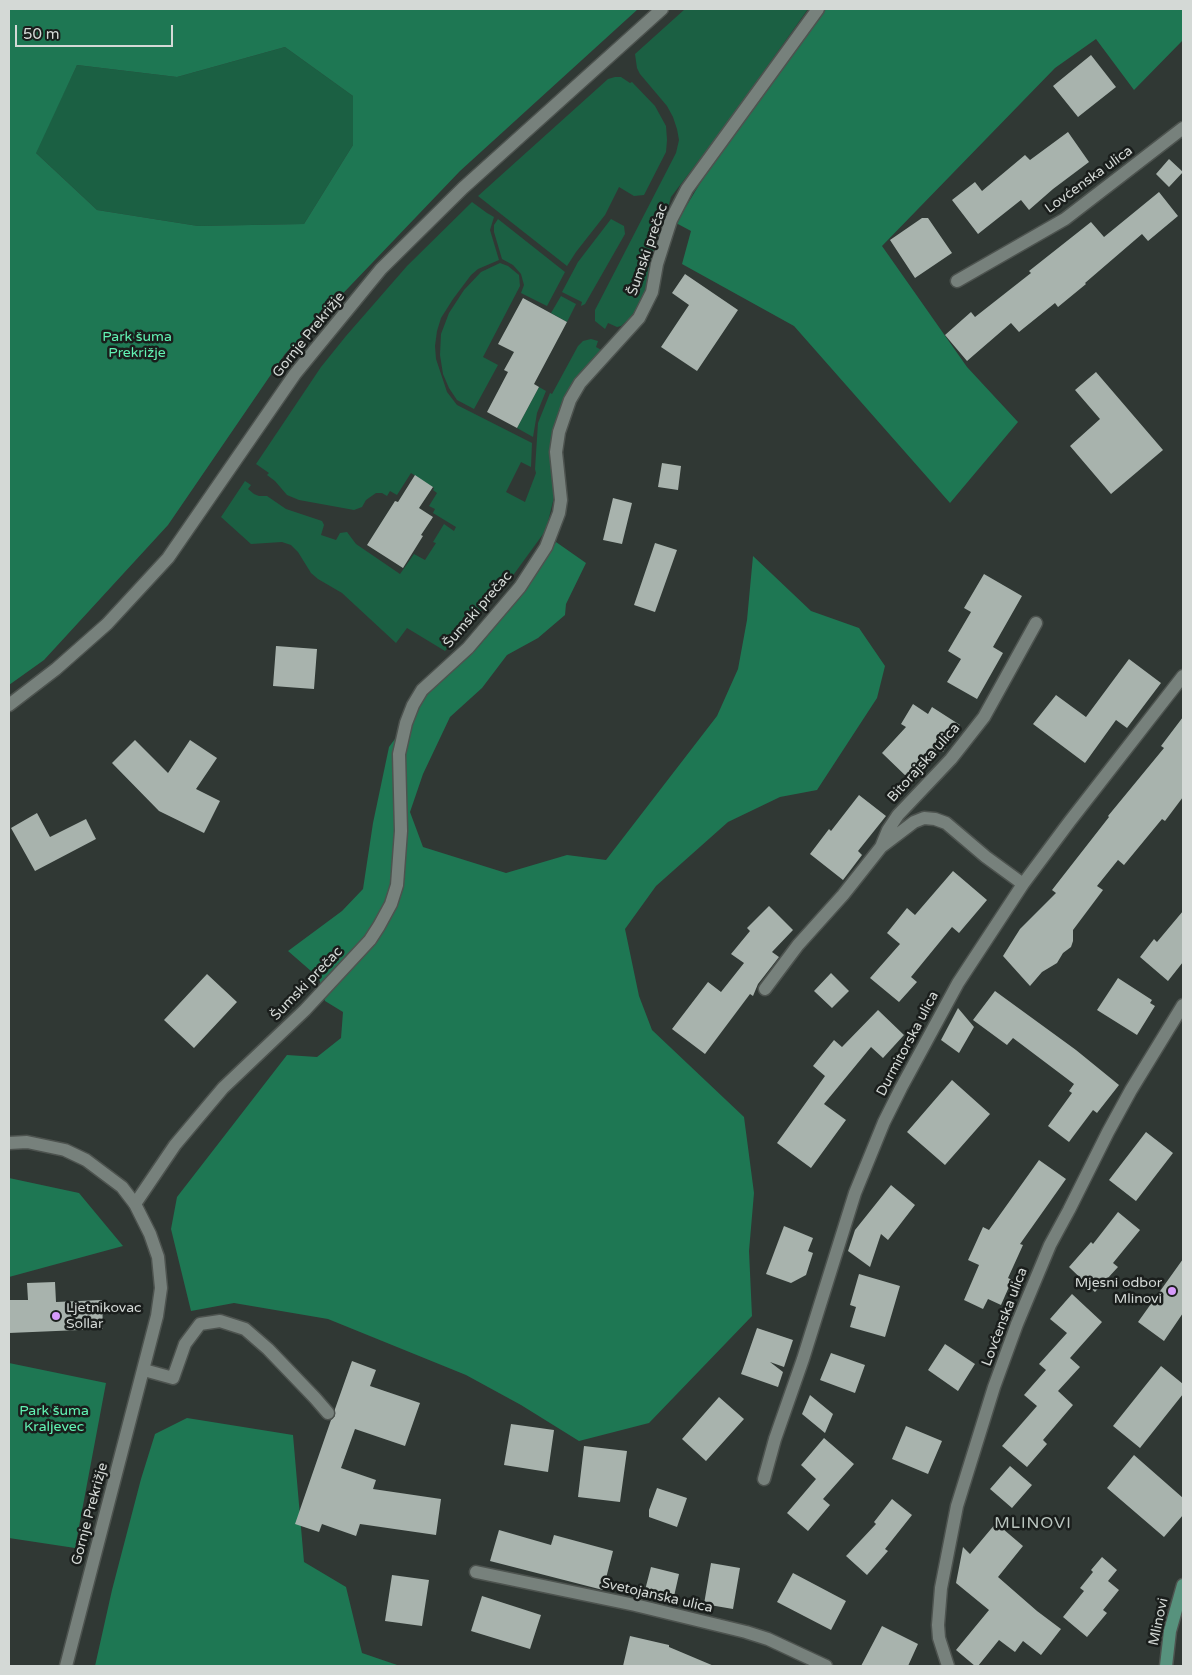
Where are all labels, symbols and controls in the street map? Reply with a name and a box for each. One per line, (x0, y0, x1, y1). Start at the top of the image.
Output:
scale bar (18, 15, 175, 47)
text: 50 m (23, 25, 60, 43)
street label: Lovćenska ulica (1042, 143, 1136, 217)
street label: Šumski prečac (624, 202, 672, 298)
street label: Gornje Prekrižje (269, 289, 349, 381)
park label: Park šuma Prekrižje (102, 329, 172, 362)
street label: Šumski prečac (440, 568, 516, 652)
street label: Bitorajska ulica (884, 720, 964, 806)
street label: Šumski prečac (268, 944, 346, 1024)
street label: Durmitorska ulica (873, 989, 943, 1099)
street label: Lovćenska ulica (978, 1265, 1032, 1369)
place label: Mjesni odbor Mlinovi (1075, 1275, 1162, 1308)
marker: Mjesni odbor Mlinovi (1166, 1285, 1178, 1297)
place label: Ljetnikovac Sollar (66, 1300, 141, 1332)
marker: Ljetnikovac Sollar (50, 1310, 62, 1322)
park label: Park šuma Kraljevec (19, 1403, 89, 1435)
street label: Gornje Prekrižje (68, 1461, 112, 1567)
district label: MLINOVI (993, 1514, 1073, 1534)
street label: Svetojanska ulica (600, 1575, 714, 1617)
street label: Mlinovi (1146, 1597, 1172, 1647)

